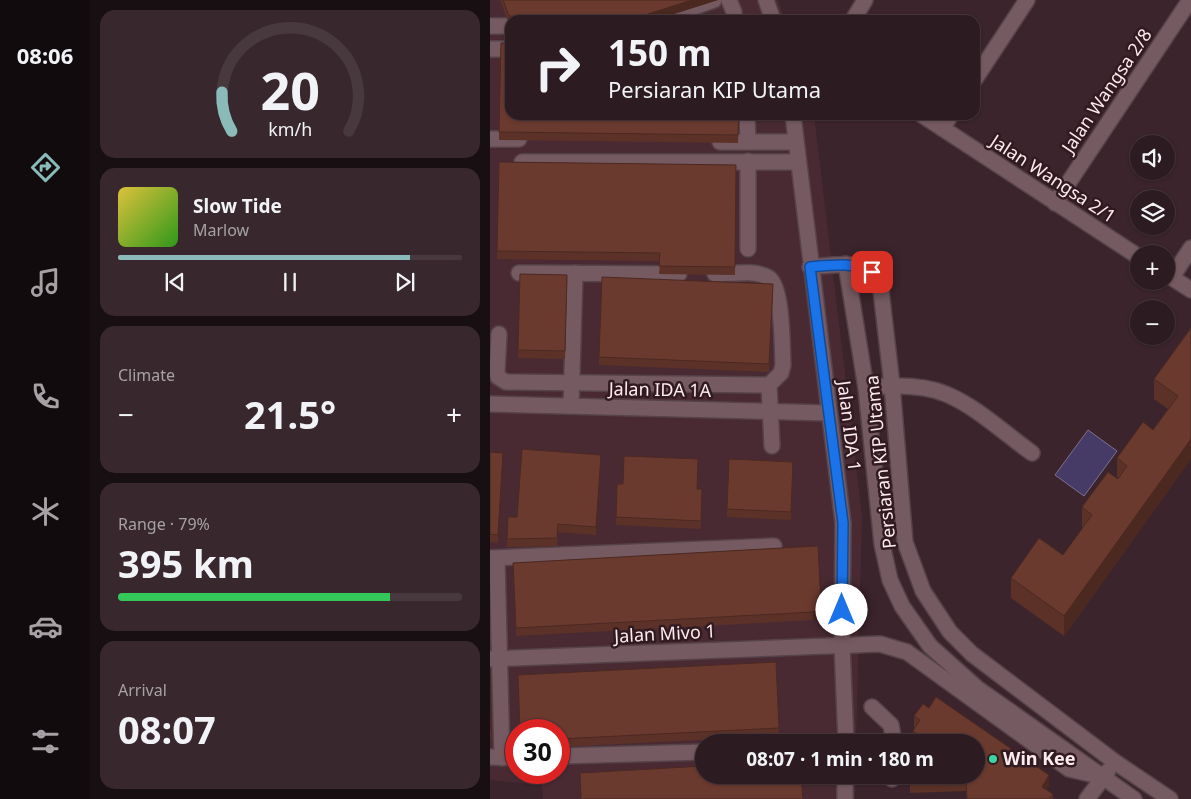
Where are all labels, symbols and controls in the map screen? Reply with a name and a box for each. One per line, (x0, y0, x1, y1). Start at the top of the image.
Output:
street label: Jalan Wangsa 2/8 (1055, 24, 1157, 159)
text: 150 m (608, 29, 711, 76)
icon: right (525, 35, 590, 100)
text: 08:06 (17, 40, 73, 70)
text: 20 (260, 54, 320, 125)
text: Persiaran KIP Utama (608, 74, 821, 104)
text: km/h (268, 117, 312, 141)
street label: Jalan Wangsa 2/1 (985, 128, 1121, 228)
map controls (1130, 135, 1175, 345)
button: sound (1130, 135, 1175, 180)
icon: directions (28, 150, 63, 185)
button: layers (1130, 190, 1175, 235)
text: Slow Tide (193, 193, 282, 219)
text: Marlow (193, 219, 249, 241)
button: + (1130, 245, 1175, 290)
pin (851, 251, 893, 293)
icon: arrive (858, 258, 886, 286)
icon: music (28, 265, 63, 300)
icon: previous (161, 268, 189, 296)
icon: pause (276, 268, 304, 296)
icon: next (391, 268, 419, 296)
button: − (1130, 300, 1175, 345)
text: Climate (118, 364, 175, 386)
street label: Persiaran KIP Utama (859, 374, 901, 550)
street label: Jalan IDA 1A (607, 376, 712, 402)
street label: Jalan IDA 1 (832, 377, 867, 472)
icon: phone (28, 379, 63, 414)
text: 21.5° (244, 388, 336, 440)
text: − (118, 395, 134, 433)
text: + (446, 395, 462, 433)
icon: climate (28, 494, 63, 529)
text: Range · 79% (118, 513, 210, 535)
text: 395 km (118, 537, 254, 589)
position arrow (815, 583, 867, 635)
icon: car (28, 609, 63, 644)
street label: Jalan Mivo 1 (612, 618, 716, 648)
text: Arrival (118, 679, 167, 701)
text: 08:07 (118, 703, 216, 755)
speed limit sign: 30 (505, 719, 570, 784)
icon: filters (28, 724, 63, 759)
text: 08:07 · 1 min · 180 m (746, 746, 934, 772)
place label: Win Kee (1003, 746, 1076, 770)
marker: Win Kee (987, 753, 999, 765)

